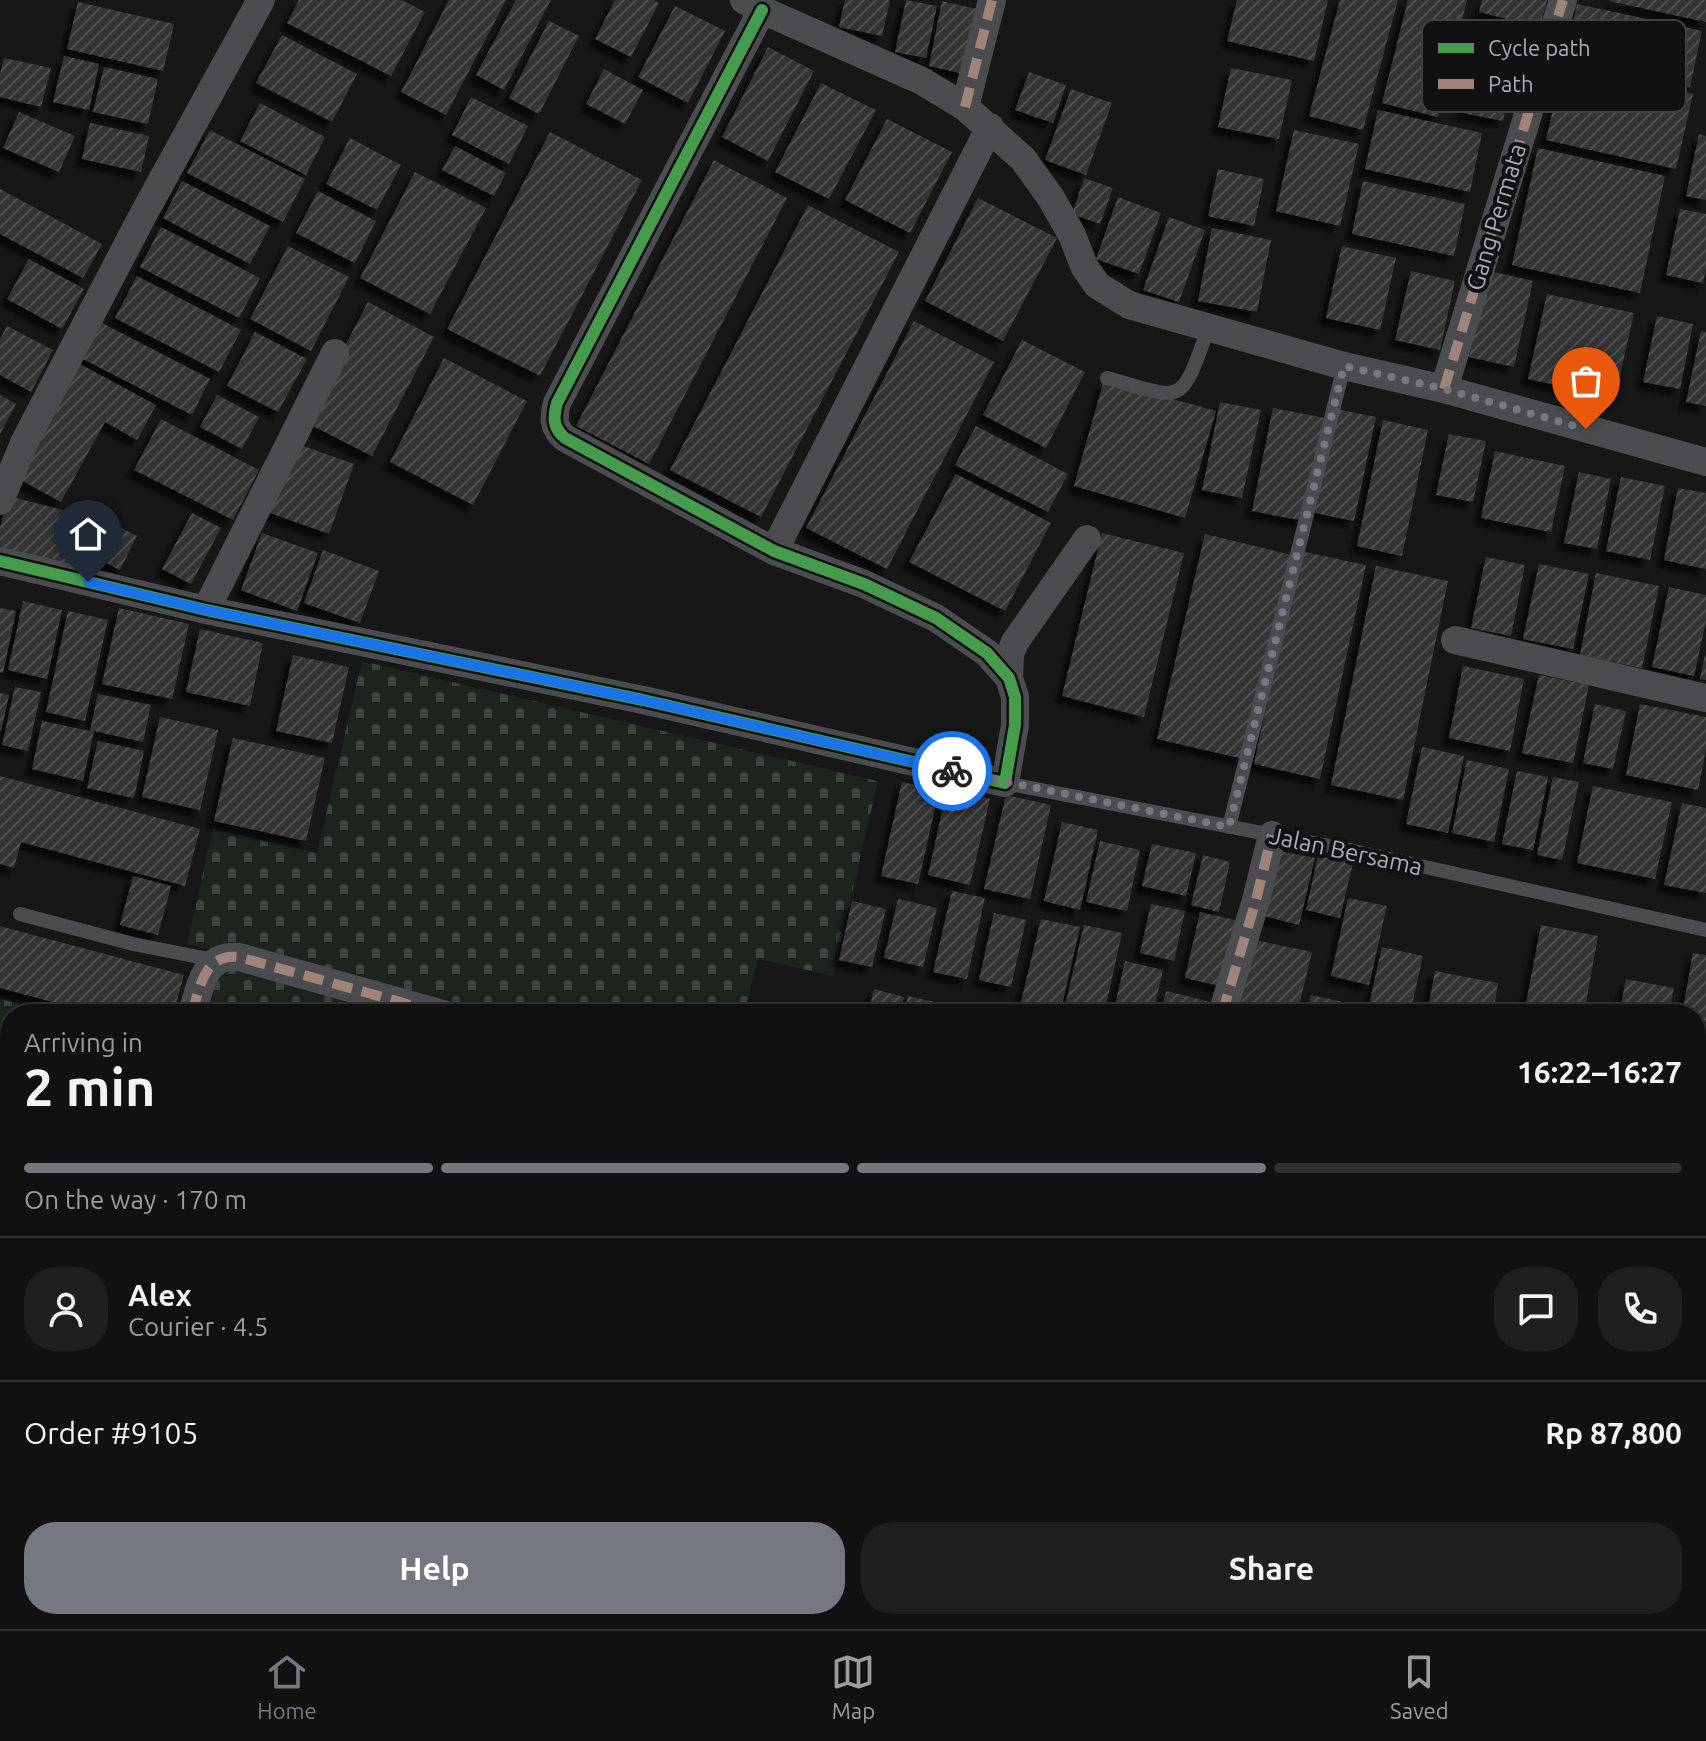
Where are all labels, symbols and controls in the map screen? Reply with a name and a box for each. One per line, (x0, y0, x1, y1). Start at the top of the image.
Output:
legend (1422, 20, 1686, 112)
text: Cycle path (1488, 35, 1591, 60)
text: Path (1488, 71, 1533, 96)
street label: Gang Permata (1461, 140, 1531, 294)
pin (1552, 347, 1620, 429)
icon: bag (1564, 359, 1608, 403)
pin (54, 500, 122, 582)
icon: home (66, 512, 110, 556)
courier (912, 731, 992, 811)
icon: bike (930, 749, 974, 793)
street label: Jalan Bersama (1267, 822, 1425, 880)
text: Arriving in (24, 1028, 143, 1057)
text: 16:22–16:27 (1517, 1055, 1682, 1089)
text: 2 min (24, 1058, 155, 1116)
text: On the way · 170 m (24, 1185, 247, 1214)
button: person (24, 1267, 108, 1351)
button: chat (1494, 1267, 1578, 1351)
button: phone (1598, 1267, 1682, 1351)
text: Alex (128, 1278, 192, 1312)
text: Courier · 4.5 (128, 1312, 268, 1341)
text: Order #9105 (24, 1416, 198, 1450)
text: Rp 87,800 (1545, 1416, 1682, 1450)
button: Help (24, 1522, 845, 1614)
button: Share (861, 1522, 1682, 1614)
tab: Home (257, 1650, 317, 1723)
tab: Map (831, 1650, 875, 1723)
tab: Saved (1390, 1650, 1449, 1723)

